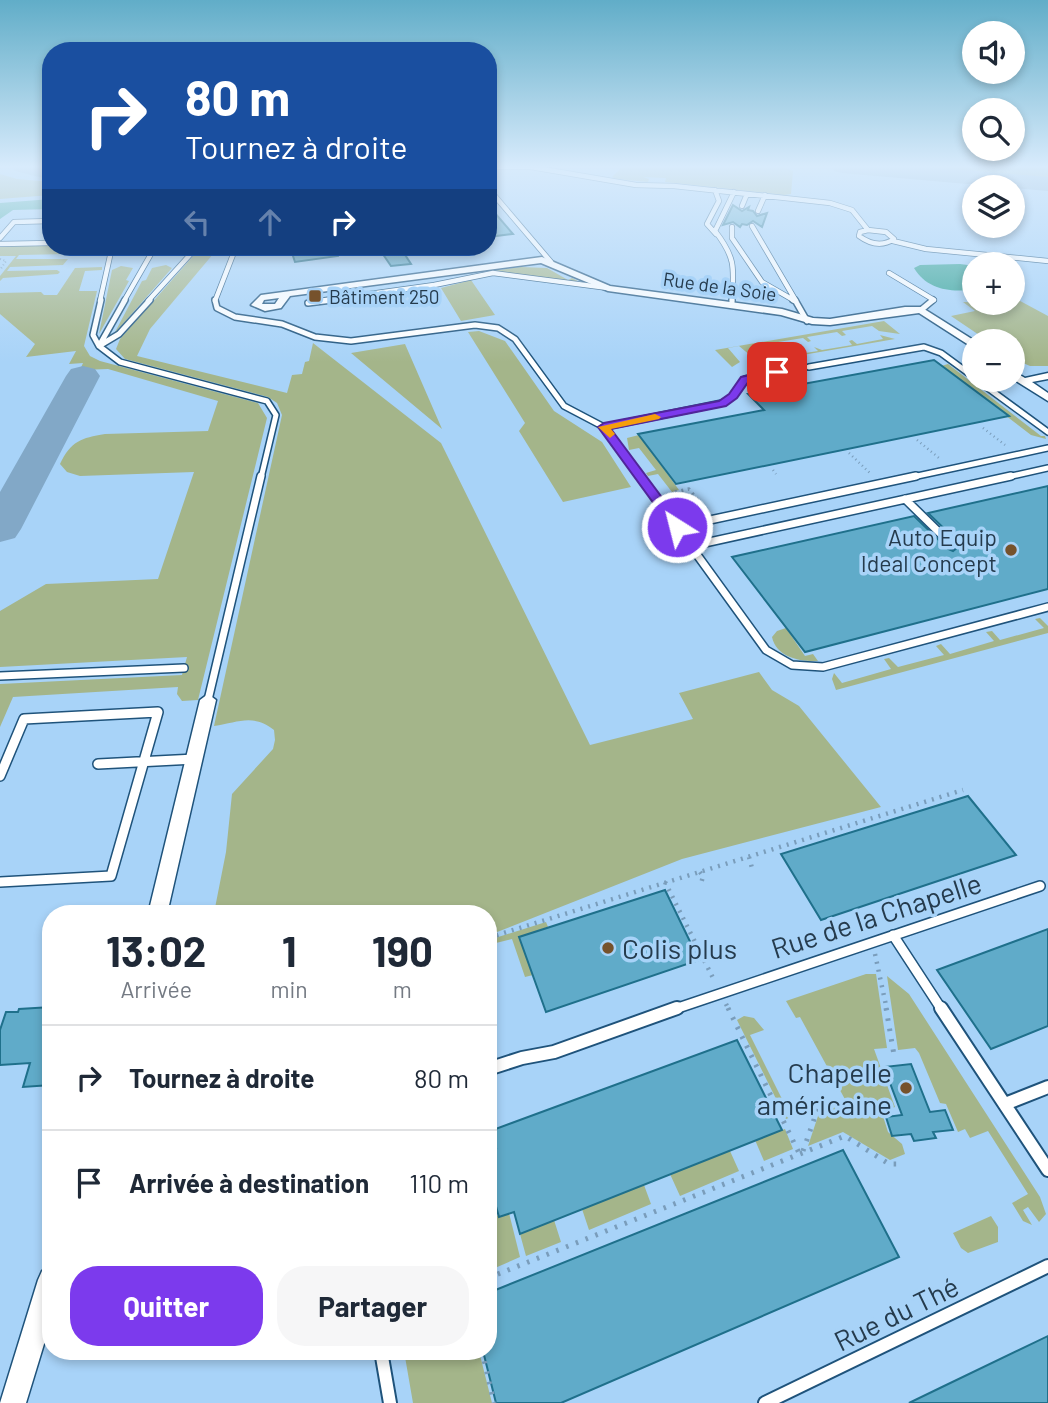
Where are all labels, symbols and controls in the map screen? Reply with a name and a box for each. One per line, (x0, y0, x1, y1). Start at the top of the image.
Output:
map controls (962, 21, 1025, 392)
button: sound (962, 21, 1025, 84)
text: 80 m (185, 67, 290, 126)
icon: right (70, 70, 161, 161)
button: search (962, 98, 1025, 161)
text: Tournez à droite (185, 127, 407, 165)
button: layers (962, 175, 1025, 238)
icon: left (178, 203, 216, 241)
icon: ahead (251, 203, 289, 241)
icon: right (324, 203, 362, 241)
button: + (962, 252, 1025, 315)
street label: Rue de la Soie (662, 267, 778, 305)
place label: Bâtiment 250 (329, 285, 440, 308)
marker: Bâtiment 250 (307, 288, 323, 304)
button: − (962, 329, 1025, 392)
pin (747, 342, 807, 402)
icon: arrive (758, 353, 796, 391)
position arrow (640, 490, 714, 564)
place label: Auto Equip Ideal Concept (861, 523, 997, 577)
marker: Auto Equip Ideal Concept (1003, 542, 1019, 558)
street label: Rue de la Chapelle (767, 865, 985, 965)
text: 13:02 (106, 925, 206, 975)
text: 1 (282, 925, 297, 975)
text: 190 (372, 925, 433, 975)
place label: Colis plus (622, 931, 737, 965)
marker: Colis plus (600, 940, 616, 956)
text: Arrivée (120, 975, 192, 1003)
text: min (270, 975, 308, 1003)
text: m (393, 975, 412, 1003)
place label: Chapelle américaine (757, 1055, 892, 1121)
icon: right (70, 1059, 108, 1097)
text: Tournez à droite (129, 1062, 314, 1093)
text: 80 m (414, 1062, 469, 1093)
marker: Chapelle américaine (898, 1080, 914, 1096)
icon: arrive (70, 1164, 108, 1202)
text: Arrivée à destination (129, 1167, 369, 1198)
text: 110 m (409, 1167, 469, 1198)
button: Quitter (70, 1266, 263, 1346)
button: Partager (277, 1266, 469, 1346)
street label: Rue du Thé (828, 1268, 964, 1358)

